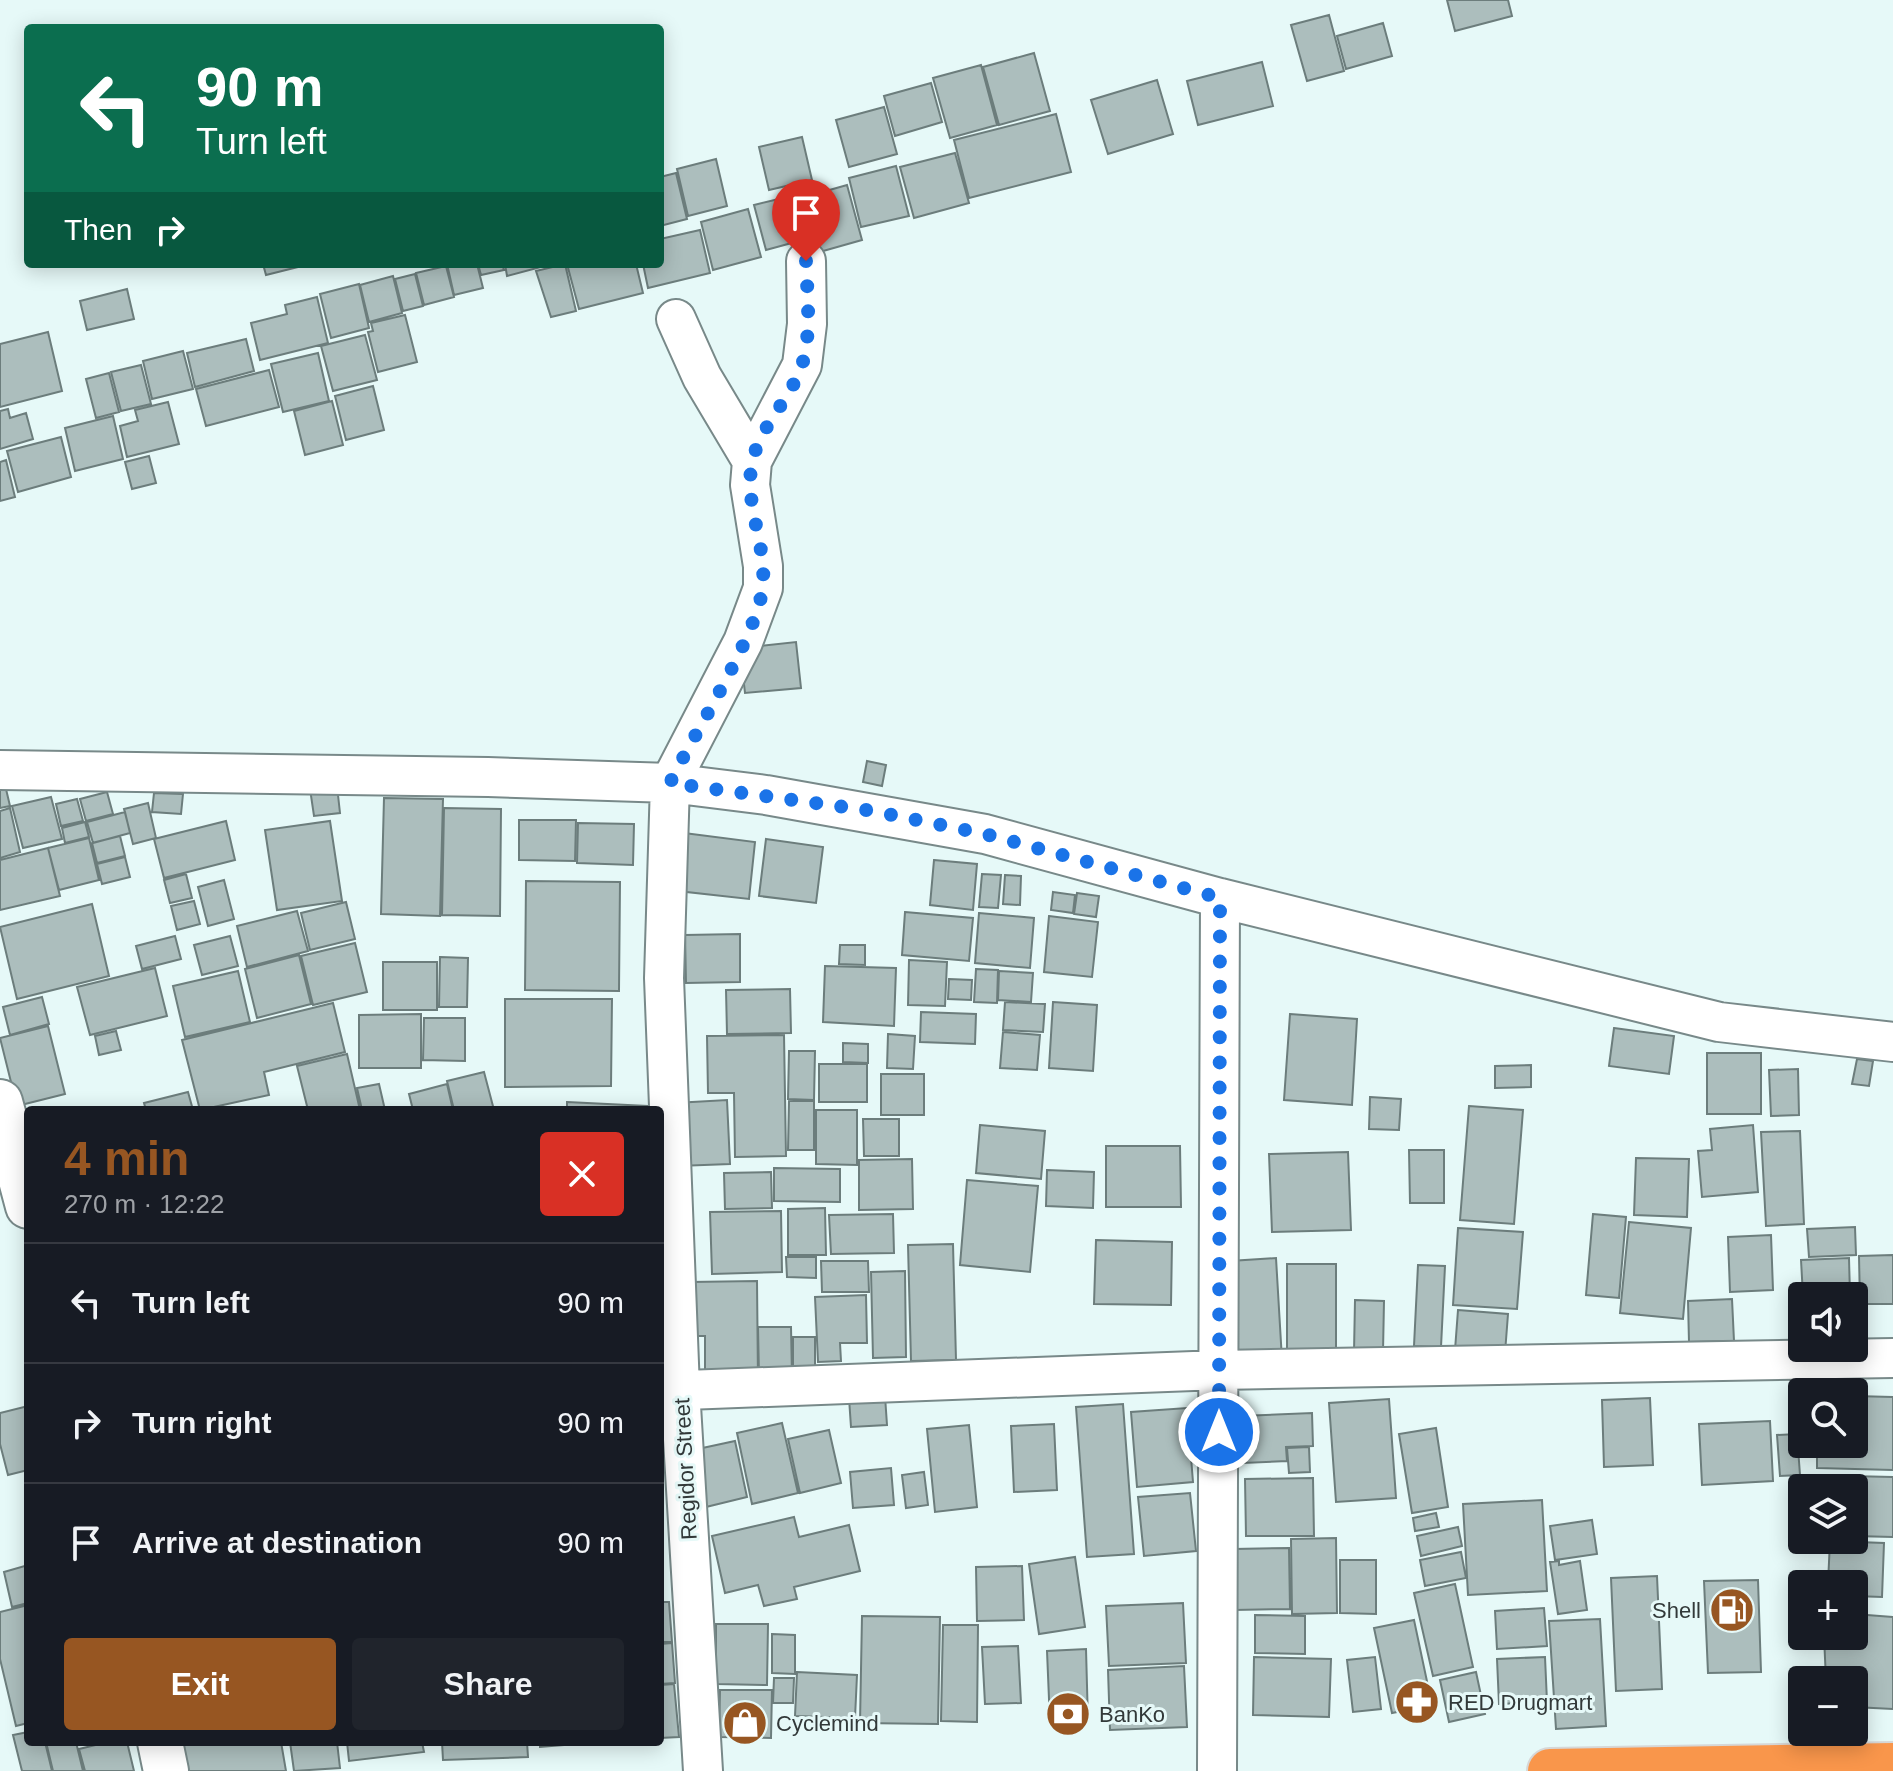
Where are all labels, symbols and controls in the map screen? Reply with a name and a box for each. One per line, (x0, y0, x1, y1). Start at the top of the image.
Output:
text: 90 m (196, 55, 324, 118)
icon: left (64, 56, 168, 160)
text: Turn left (196, 121, 327, 162)
pin (772, 179, 840, 261)
icon: arrive (784, 191, 828, 235)
icon: right (148, 208, 192, 252)
text: Then (64, 213, 132, 246)
text: 4 min (64, 1132, 189, 1185)
button: close (540, 1132, 624, 1216)
text: 270 m · 12:22 (64, 1189, 224, 1219)
icon: left (64, 1281, 108, 1325)
map controls (1788, 1282, 1868, 1746)
button: sound (1788, 1282, 1868, 1362)
text: Turn left (132, 1286, 250, 1319)
text: 90 m (557, 1286, 624, 1319)
button: search (1788, 1378, 1868, 1458)
position arrow (1177, 1390, 1261, 1474)
street label: Regidor Street (669, 1397, 702, 1540)
icon: right (64, 1401, 108, 1445)
text: Turn right (132, 1406, 271, 1439)
text: 90 m (557, 1406, 624, 1439)
button: layers (1788, 1474, 1868, 1554)
icon: arrive (64, 1521, 108, 1565)
text: Arrive at destination (132, 1526, 422, 1559)
text: 90 m (557, 1526, 624, 1559)
button: + (1788, 1570, 1868, 1650)
fuel station icon: Shell (1708, 1586, 1756, 1634)
place label: Shell (1652, 1598, 1701, 1623)
button: Exit (64, 1638, 336, 1730)
button: Share (352, 1638, 624, 1730)
button: − (1788, 1666, 1868, 1746)
pharmacy icon: RED Drugmart (1393, 1678, 1441, 1726)
bank icon: BanKo (1044, 1690, 1092, 1738)
place label: RED Drugmart (1448, 1690, 1592, 1715)
shop icon: Cyclemind (721, 1699, 769, 1747)
place label: BanKo (1099, 1702, 1165, 1727)
place label: Cyclemind (776, 1711, 879, 1736)

